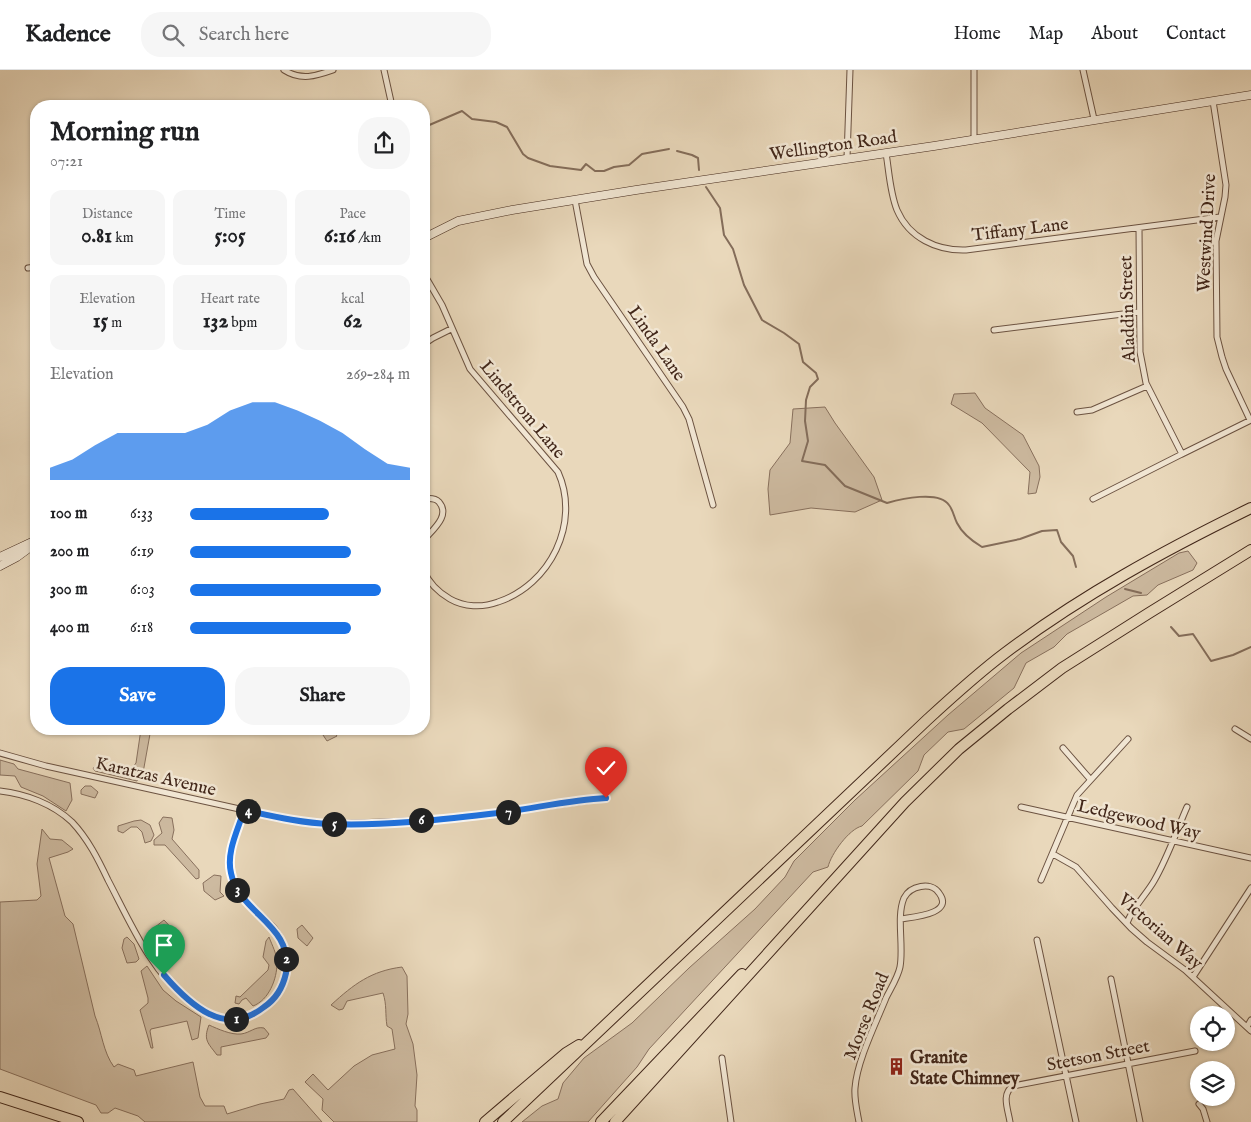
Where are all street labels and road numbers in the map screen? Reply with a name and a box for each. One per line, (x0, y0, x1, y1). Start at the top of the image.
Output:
street label: Wellington Road (768, 126, 899, 167)
street label: Westwind Drive (1193, 173, 1222, 293)
street label: Tiffany Lane (971, 213, 1070, 248)
street label: Aladdin Street (1115, 255, 1142, 364)
street label: Linda Lane (621, 302, 690, 386)
street label: Lindstrom Lane (474, 356, 570, 464)
street label: Karatzas Avenue (93, 752, 218, 802)
street label: Ledgewood Way (1075, 795, 1203, 846)
street label: Victorian Way (1112, 888, 1207, 975)
street label: Morse Road (839, 969, 895, 1064)
street label: Stetson Street (1045, 1035, 1152, 1078)

